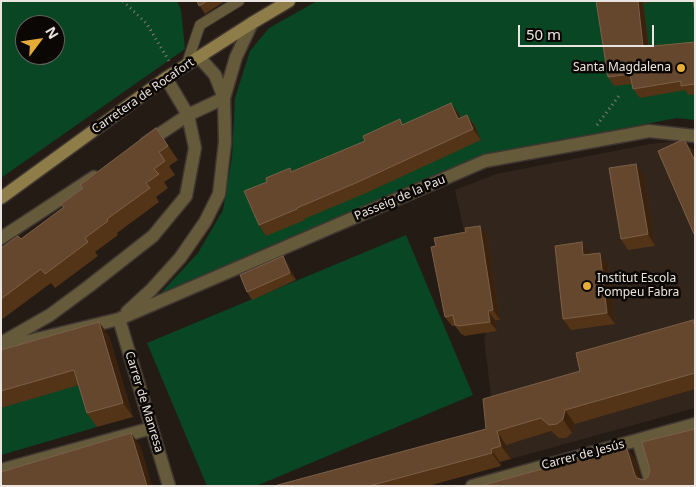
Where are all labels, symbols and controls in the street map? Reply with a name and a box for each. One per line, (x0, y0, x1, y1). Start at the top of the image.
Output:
north arrow (15, 15, 65, 65)
scale bar (521, 15, 657, 47)
text: N (41, 23, 64, 42)
text: 50 m (526, 24, 561, 44)
street label: Carretera de Rocafort (89, 55, 197, 137)
place label: Santa Magdalena (573, 61, 671, 75)
marker: Santa Magdalena (675, 62, 687, 74)
street label: Passeig de la Pau (352, 172, 448, 224)
place label: Institut Escola Pompeu Fabra (597, 272, 679, 300)
marker: Institut Escola Pompeu Fabra (581, 280, 593, 292)
street label: Carrer de Manresa (122, 350, 166, 454)
street label: Carrer de Jesús (540, 437, 626, 473)

